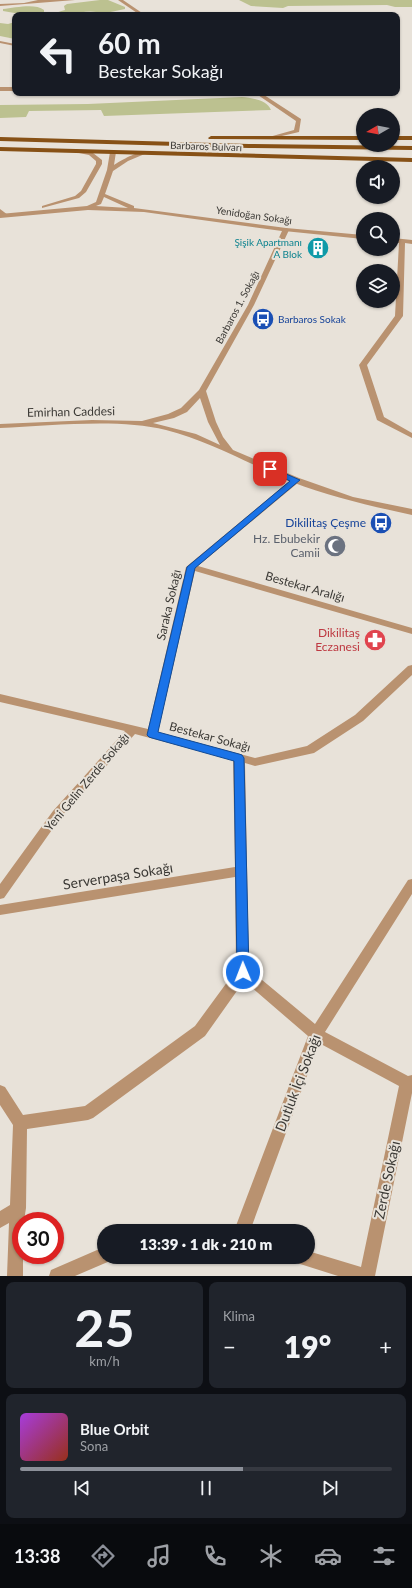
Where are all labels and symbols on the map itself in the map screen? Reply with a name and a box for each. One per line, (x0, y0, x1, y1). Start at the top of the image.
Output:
north arrow (356, 108, 400, 152)
street label: Barbaros Bulvarı (170, 139, 242, 153)
street label: Yenidoğan Sokağı (215, 204, 293, 226)
building icon: Şişik Apartmanı A Blok (305, 235, 331, 261)
place label: Şişik Apartmanı A Blok (234, 236, 303, 260)
street label: Barbaros 1. Sokağı (213, 268, 261, 346)
bus stop icon: Barbaros Sokak (250, 306, 276, 332)
place label: Barbaros Sokak (278, 313, 347, 325)
street label: Emirhan Caddesi (27, 403, 115, 420)
pin (253, 452, 287, 486)
bus stop icon: Dikilitaş Çeşme (368, 510, 394, 536)
place label: Dikilitaş Çeşme (285, 515, 366, 530)
place label: Hz. Ebubekir Camii (253, 531, 321, 560)
mosque icon: Hz. Ebubekir Camii (322, 533, 348, 559)
street label: Saraka Sokağı (153, 568, 184, 642)
street label: Bestekar Aralığı (264, 568, 347, 605)
place label: Dikilitaş Eczanesi (315, 625, 360, 654)
pharmacy icon: Dikilitaş Eczanesi (362, 627, 388, 653)
street label: Bestekar Sokağı (168, 718, 252, 755)
street label: Yeni Gelin Zerde Sokağı (41, 729, 132, 834)
street label: Serverpaşa Sokağı (62, 858, 174, 893)
position arrow (222, 951, 264, 993)
street label: Dutluk İçi Sokağı (271, 1032, 324, 1134)
street label: Zerde Sokağı (370, 1139, 403, 1220)
speed limit sign: 30 (12, 1212, 64, 1264)

